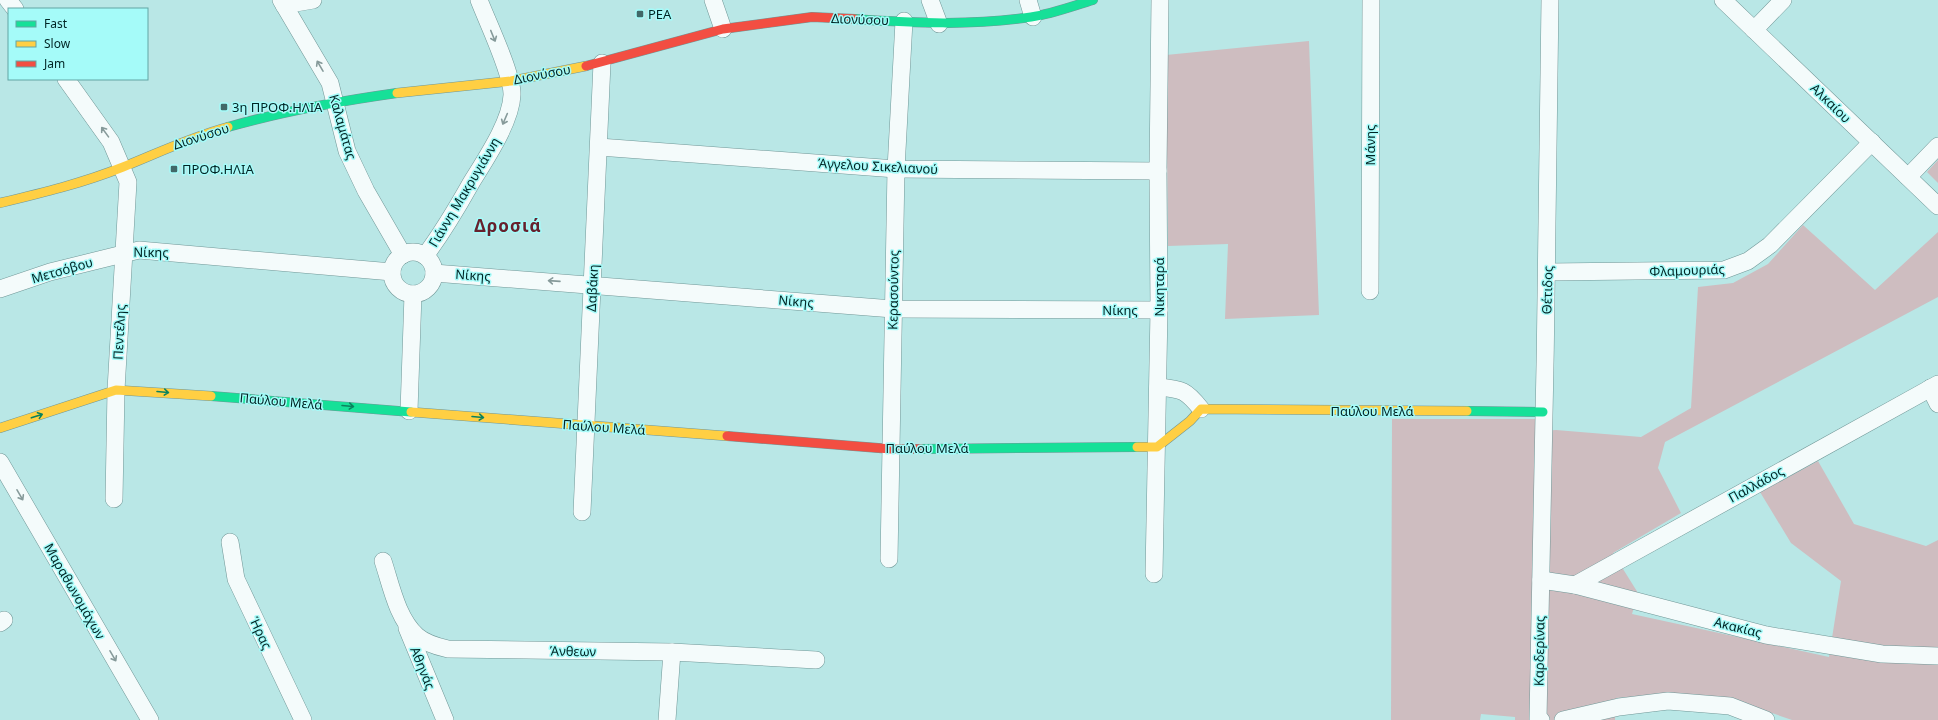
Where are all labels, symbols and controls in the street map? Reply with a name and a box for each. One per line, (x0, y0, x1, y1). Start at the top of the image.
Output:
place label: ΡΕΑ (648, 5, 672, 23)
legend (8, 8, 148, 80)
marker: ΡΕΑ (635, 9, 645, 19)
street label: Διονύσου (831, 9, 889, 29)
text: Fast (44, 15, 68, 32)
one-way arrow (490, 30, 498, 42)
text: Slow (44, 35, 71, 52)
text: Jam (43, 55, 65, 72)
one-way arrow (316, 60, 324, 72)
street label: Διονύσου (512, 60, 572, 88)
street label: Αλκαίου (1807, 79, 1855, 127)
street label: Καλαμάτας (325, 92, 361, 162)
place label: 3η ΠΡΟΦ.ΗΛΙΑ (232, 98, 323, 116)
marker: 3η ΠΡΟΦ.ΗΛΙΑ (219, 102, 229, 112)
one-way arrow (501, 112, 509, 124)
street label: Διονύσου (171, 119, 231, 153)
street label: Μάνης (1361, 125, 1379, 165)
one-way arrow (100, 127, 109, 138)
street label: Γιάννη Μακρυγιάννη (424, 134, 504, 250)
street label: Άγγελου Σικελιανού (817, 154, 939, 178)
place label: ΠΡΟΦ.ΗΛΙΑ (182, 160, 254, 178)
marker: ΠΡΟΦ.ΗΛΙΑ (169, 164, 179, 174)
district label: Δροσιά (474, 214, 542, 237)
street label: Νίκης (133, 243, 169, 261)
street label: Κερασούντος (883, 250, 903, 330)
street label: Μετσόβου (29, 253, 95, 287)
street label: Νικηταρά (1150, 257, 1168, 317)
street label: Φλαμουριάς (1649, 260, 1725, 280)
street label: Δαβάκη (582, 264, 602, 312)
street label: Νίκης (455, 265, 491, 285)
street label: Θέτιδος (1537, 265, 1557, 315)
one-way arrow (548, 278, 561, 285)
street label: Νίκης (778, 290, 814, 312)
street label: Νίκης (1102, 301, 1138, 319)
street label: Πεντέλης (109, 304, 129, 360)
one-way arrow (156, 388, 169, 395)
street label: Παύλου Μελά (239, 388, 323, 414)
street label: Παύλου Μελά (1330, 402, 1414, 420)
one-way arrow (341, 403, 354, 410)
one-way arrow (30, 412, 43, 419)
one-way arrow (471, 413, 484, 420)
street label: Παύλου Μελά (562, 415, 646, 439)
street label: Παύλου Μελά (885, 439, 969, 457)
street label: Παλλάδος (1725, 461, 1787, 507)
one-way arrow (16, 489, 24, 501)
street label: Μαραθωνομάχων (40, 540, 110, 643)
street label: Ακακίας (1712, 612, 1764, 642)
street label: Ήρας (246, 614, 276, 652)
street label: Καρδερίνας (1529, 616, 1549, 686)
street label: Άνθεων (550, 642, 597, 660)
street label: Αθηνάς (406, 644, 440, 692)
one-way arrow (110, 650, 118, 662)

